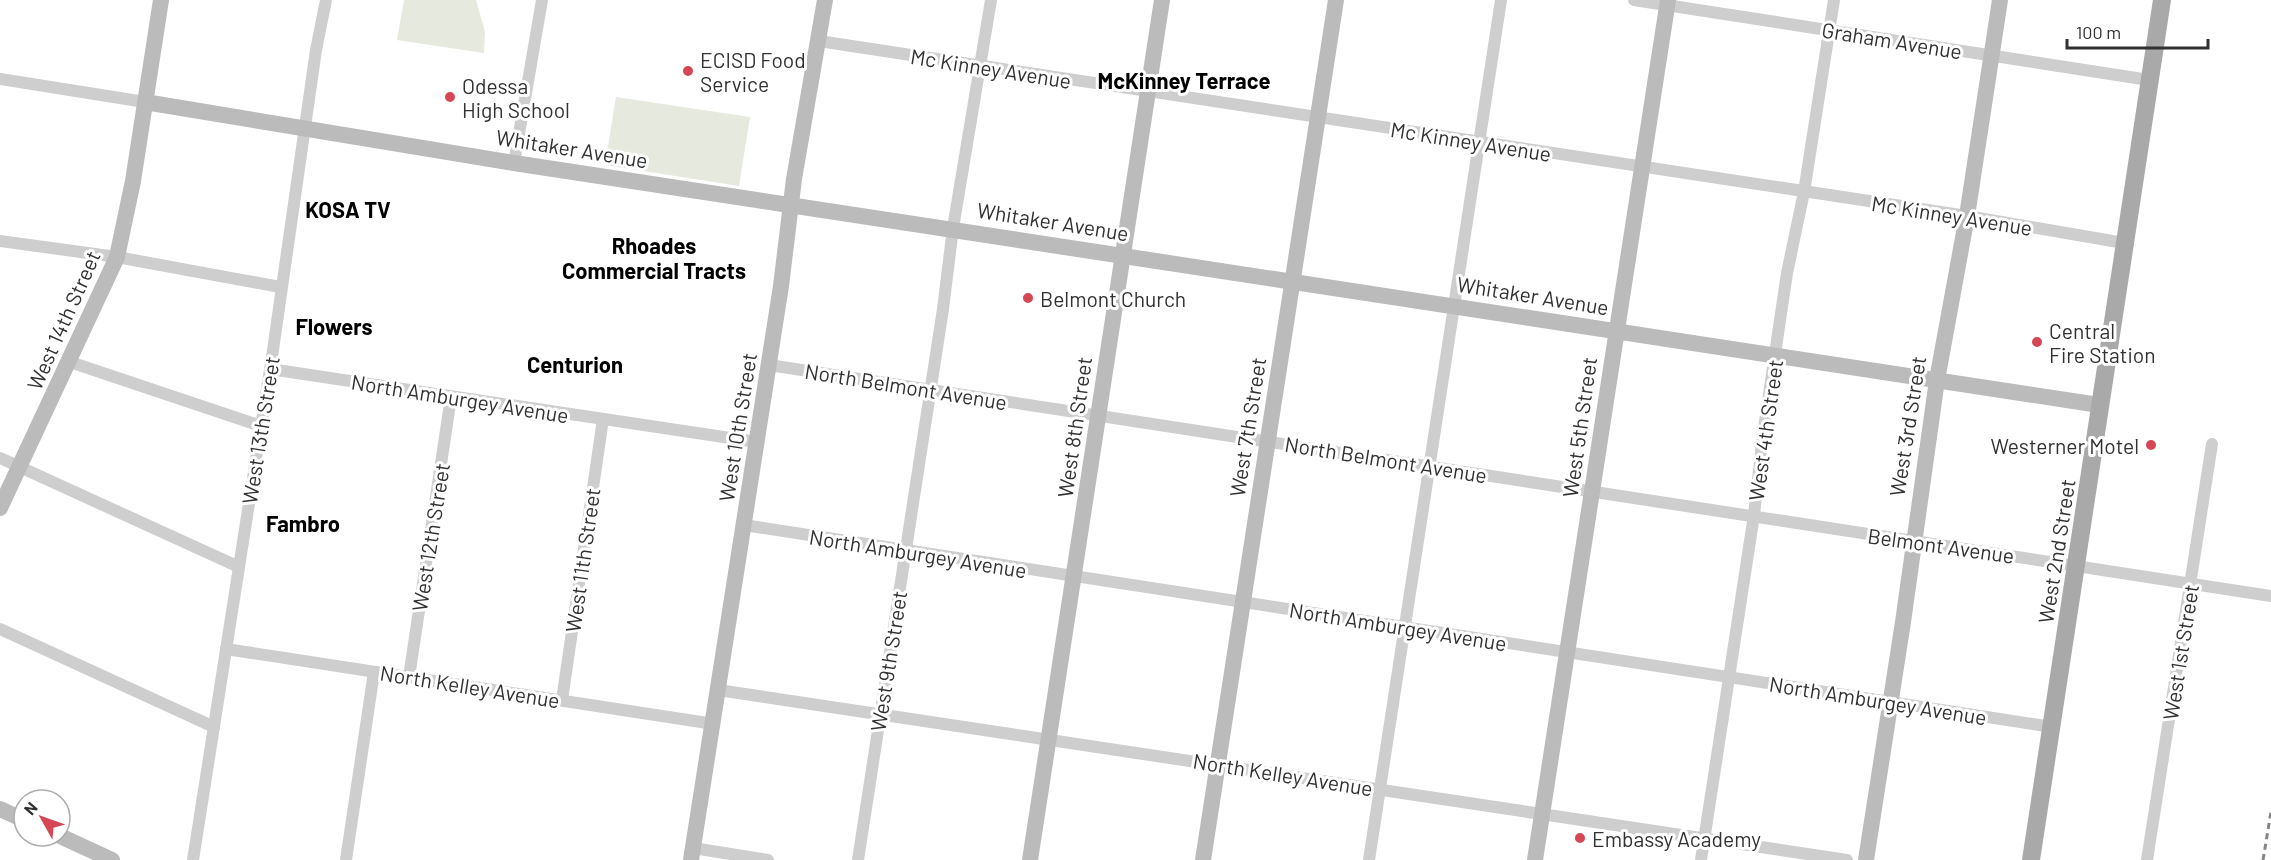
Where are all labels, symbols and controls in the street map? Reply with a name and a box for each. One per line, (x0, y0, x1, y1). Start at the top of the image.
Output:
scale bar (2067, 12, 2208, 50)
street label: Graham Avenue (1820, 17, 1964, 63)
text: 100 m (2076, 21, 2121, 43)
street label: Mc Kinney Avenue (909, 43, 1073, 93)
place label: ECISD Food Service (700, 47, 806, 96)
marker: ECISD Food Service (681, 64, 695, 78)
district label: McKinney Terrace (1098, 67, 1270, 93)
place label: Odessa High School (462, 73, 570, 122)
marker: Odessa High School (443, 90, 457, 104)
street label: Mc Kinney Avenue (1389, 116, 1553, 166)
street label: Whitaker Avenue (494, 124, 650, 172)
street label: Mc Kinney Avenue (1870, 190, 2034, 240)
district label: KOSA TV (305, 196, 391, 222)
street label: Whitaker Avenue (975, 197, 1131, 245)
district label: Rhoades Commercial Tracts (562, 232, 746, 283)
street label: West 14th Street (21, 247, 105, 393)
street label: Whitaker Avenue (1455, 271, 1611, 319)
place label: Belmont Church (1040, 286, 1186, 311)
marker: Belmont Church (1021, 291, 1035, 305)
district label: Flowers (295, 313, 373, 339)
place label: Central Fire Station (2049, 318, 2156, 367)
marker: Central Fire Station (2030, 335, 2044, 349)
district label: Centurion (527, 351, 623, 377)
street label: West 10th Street (713, 351, 761, 503)
street label: West 13th Street (236, 354, 284, 506)
street label: West 3rd Street (1884, 354, 1930, 498)
street label: West 8th Street (1052, 355, 1096, 499)
street label: West 5th Street (1557, 355, 1601, 499)
street label: West 7th Street (1224, 356, 1270, 498)
street label: North Belmont Avenue (803, 358, 1009, 414)
street label: West 4th Street (1743, 358, 1787, 502)
street label: North Amburgey Avenue (350, 368, 570, 428)
street label: North Belmont Avenue (1283, 431, 1489, 487)
place label: Westerner Motel (1990, 433, 2139, 458)
marker: Westerner Motel (2144, 438, 2158, 452)
street label: West 12th Street (406, 461, 454, 613)
street label: West 2nd Street (2032, 477, 2080, 625)
street label: West 11th Street (559, 486, 605, 634)
district label: Fambro (266, 510, 340, 536)
street label: Belmont Avenue (1866, 522, 2016, 568)
street label: North Amburgey Avenue (808, 523, 1028, 583)
street label: West 1st Street (2157, 582, 2203, 722)
street label: West 9th Street (865, 589, 911, 733)
street label: North Amburgey Avenue (1288, 596, 1508, 656)
street label: North Kelley Avenue (378, 659, 562, 713)
street label: North Amburgey Avenue (1768, 670, 1988, 730)
street label: North Kelley Avenue (1191, 747, 1375, 801)
north arrow (12, 788, 72, 848)
text: N (19, 798, 41, 818)
place label: Embassy Academy (1592, 826, 1761, 851)
marker: Embassy Academy (1573, 831, 1587, 845)

